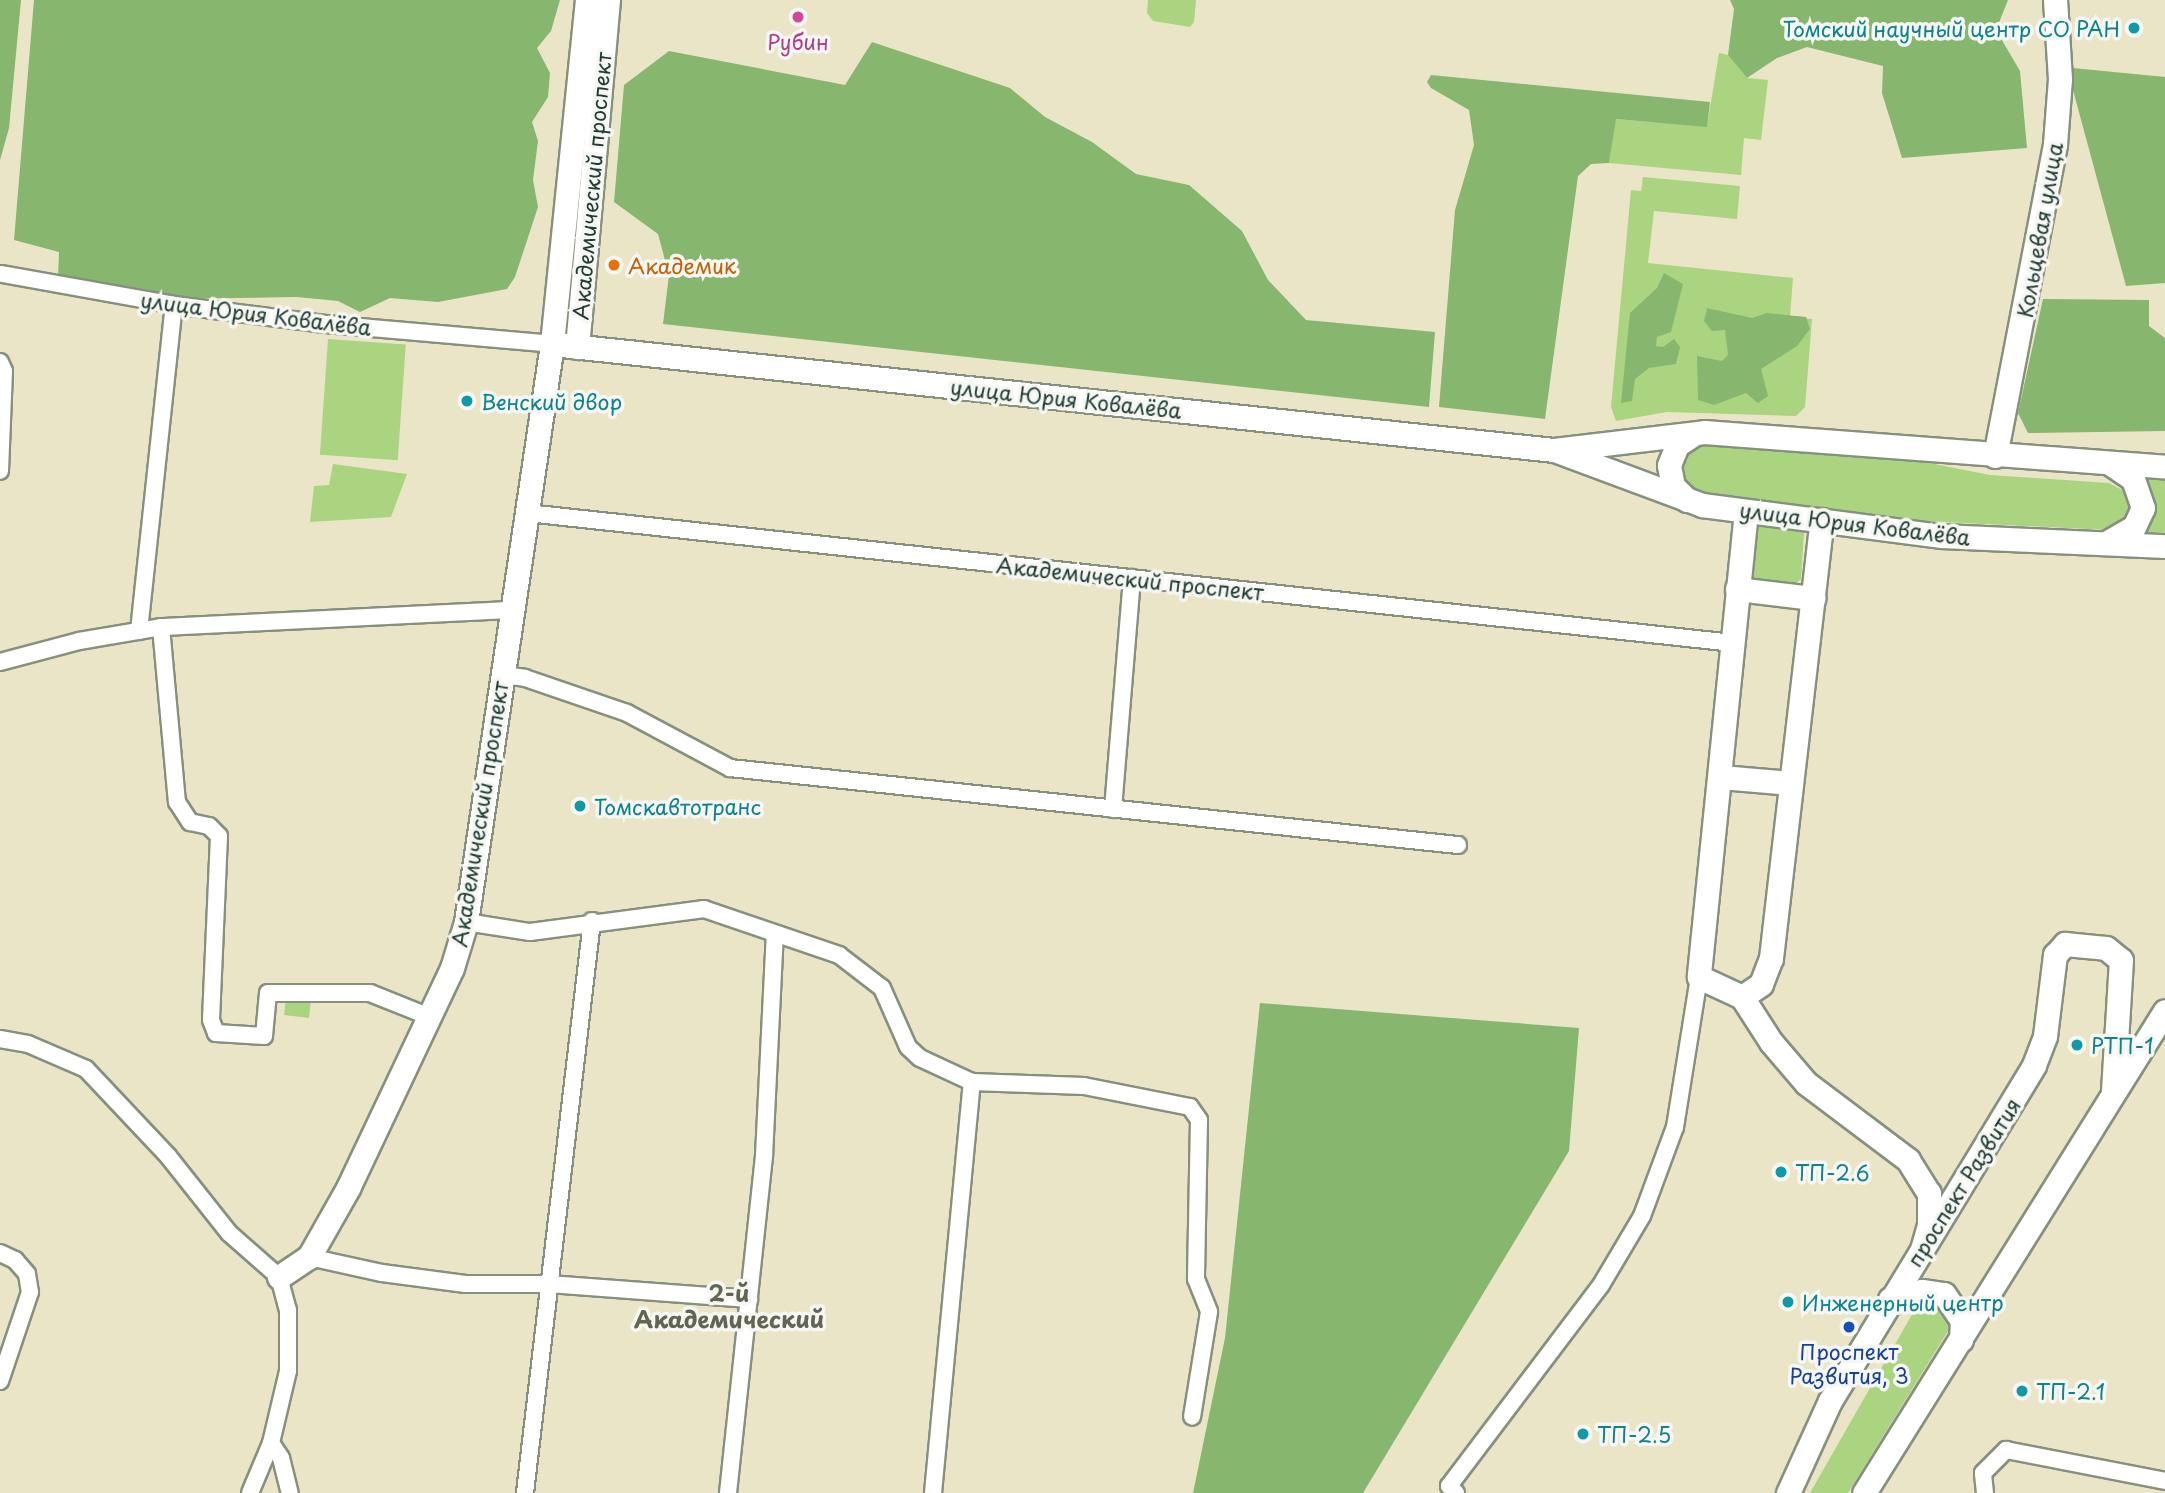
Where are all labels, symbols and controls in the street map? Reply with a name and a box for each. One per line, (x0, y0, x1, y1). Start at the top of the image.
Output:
marker: Рубин (790, 9, 806, 25)
place label: Томский научный центр СО РАН (1779, 15, 2120, 41)
marker: Томский научный центр СО РАН (2126, 20, 2142, 36)
place label: Рубин (767, 28, 829, 54)
street label: Академический проспект (567, 51, 615, 321)
street label: Кольцевая улица (2011, 140, 2067, 320)
place label: Академик (628, 252, 736, 278)
marker: Академик (606, 257, 622, 273)
street label: улица Юрия Ковалёва (138, 286, 374, 340)
street label: улица Юрия Ковалёва (948, 373, 1184, 423)
place label: Венский двор (481, 388, 623, 414)
marker: Венский двор (459, 393, 475, 409)
street label: улица Юрия Ковалёва (1737, 496, 1973, 550)
street label: Академический проспект (995, 551, 1265, 605)
street label: Академический проспект (446, 679, 512, 949)
place label: Томскавтотранс (594, 793, 761, 819)
marker: Томскавтотранс (572, 798, 588, 814)
place label: РТП-1 (2091, 1032, 2154, 1058)
marker: РТП-1 (2069, 1037, 2085, 1053)
street label: проспект Развития (1901, 1093, 2025, 1271)
place label: ТП-2.6 (1795, 1159, 1869, 1185)
marker: ТП-2.6 (1773, 1164, 1789, 1180)
district label: 2-й Академический (634, 1279, 824, 1333)
place label: Инженерный центр (1802, 1289, 2004, 1315)
marker: Инженерный центр (1780, 1294, 1796, 1310)
marker: Проспект Развития, 3 (1841, 1319, 1857, 1335)
place label: Проспект Развития, 3 (1789, 1338, 1909, 1388)
place label: ТП-2.1 (2036, 1378, 2105, 1404)
marker: ТП-2.1 (2014, 1383, 2030, 1399)
place label: ТП-2.5 (1597, 1421, 1671, 1447)
marker: ТП-2.5 (1575, 1426, 1591, 1442)

